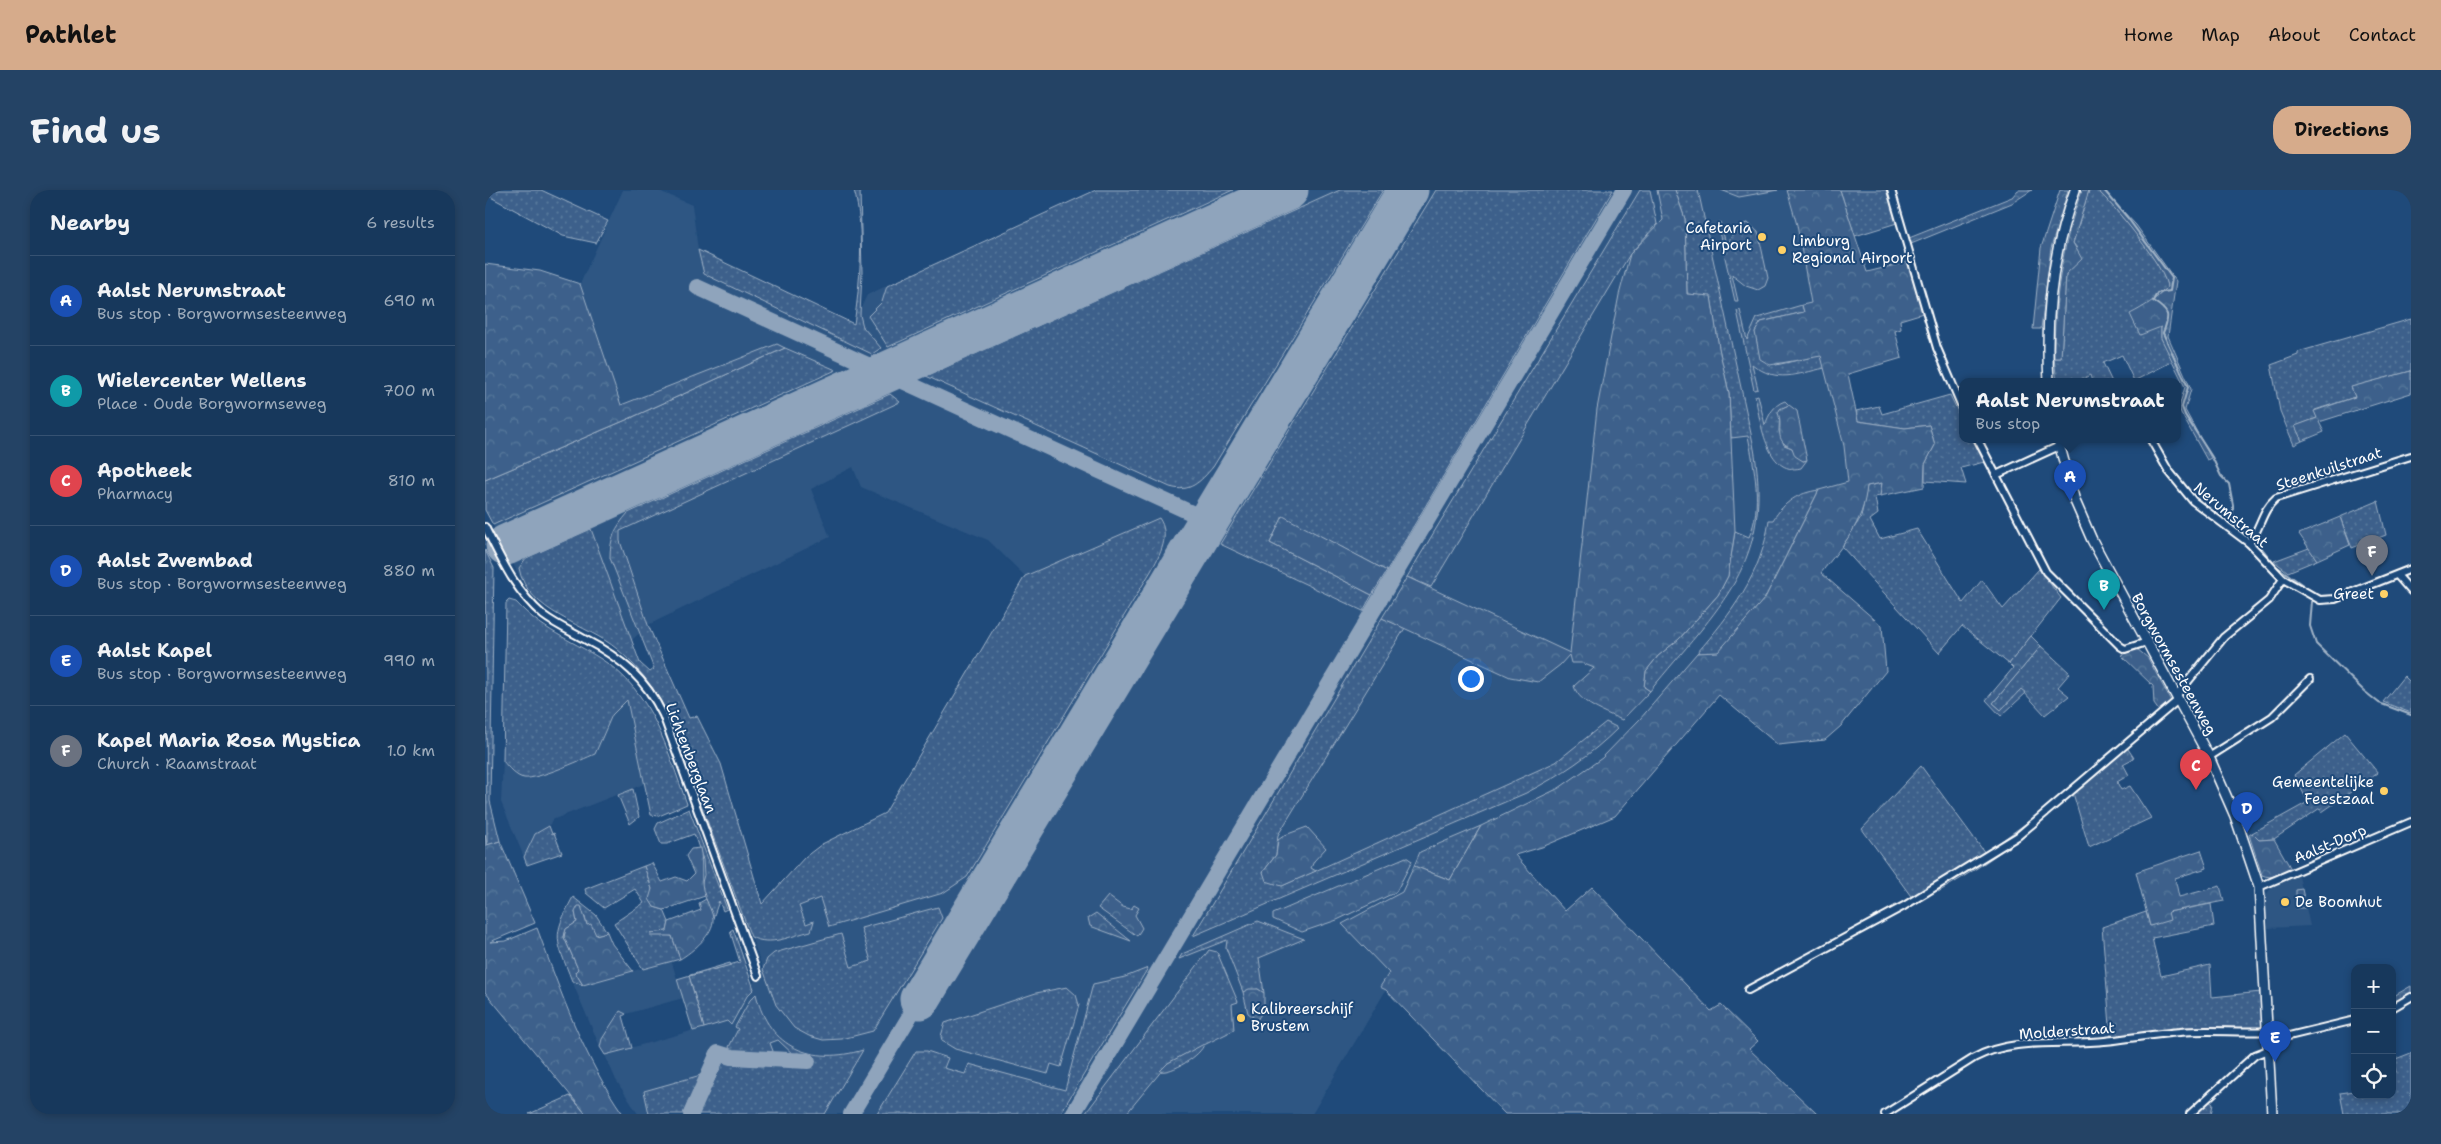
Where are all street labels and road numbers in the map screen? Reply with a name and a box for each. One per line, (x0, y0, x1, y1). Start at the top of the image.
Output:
street label: Steenkuilstraat (2273, 442, 2385, 496)
street label: Nerumstraat (2189, 478, 2273, 552)
street label: Borgwormsesteenweg (2127, 590, 2221, 738)
street label: Lichtenberglaan (661, 700, 721, 816)
street label: Aalst-Dorp (2291, 820, 2369, 868)
street label: Molderstraat (2018, 1018, 2116, 1044)

